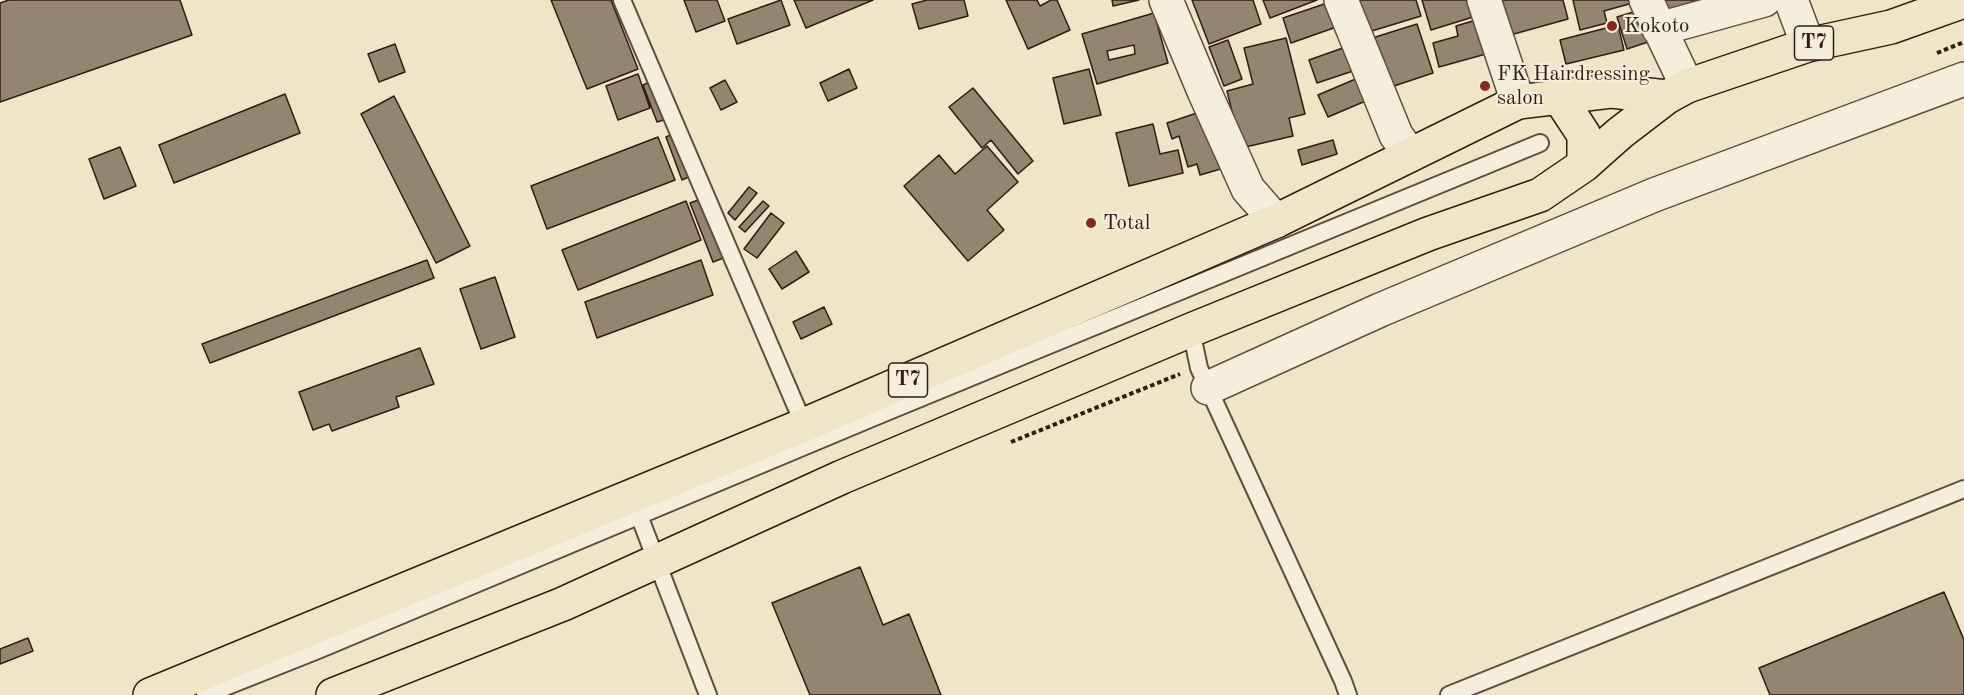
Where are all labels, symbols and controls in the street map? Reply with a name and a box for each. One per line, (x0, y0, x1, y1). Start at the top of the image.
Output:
place label: Kokoto (1624, 13, 1689, 39)
marker: Kokoto (1605, 19, 1619, 33)
road number: T7 (1794, 26, 1834, 60)
place label: FK Hairdressing salon (1497, 61, 1650, 111)
marker: FK Hairdressing salon (1478, 79, 1492, 93)
place label: Total (1103, 210, 1150, 236)
marker: Total (1084, 216, 1098, 230)
road number: T7 (888, 363, 928, 397)

